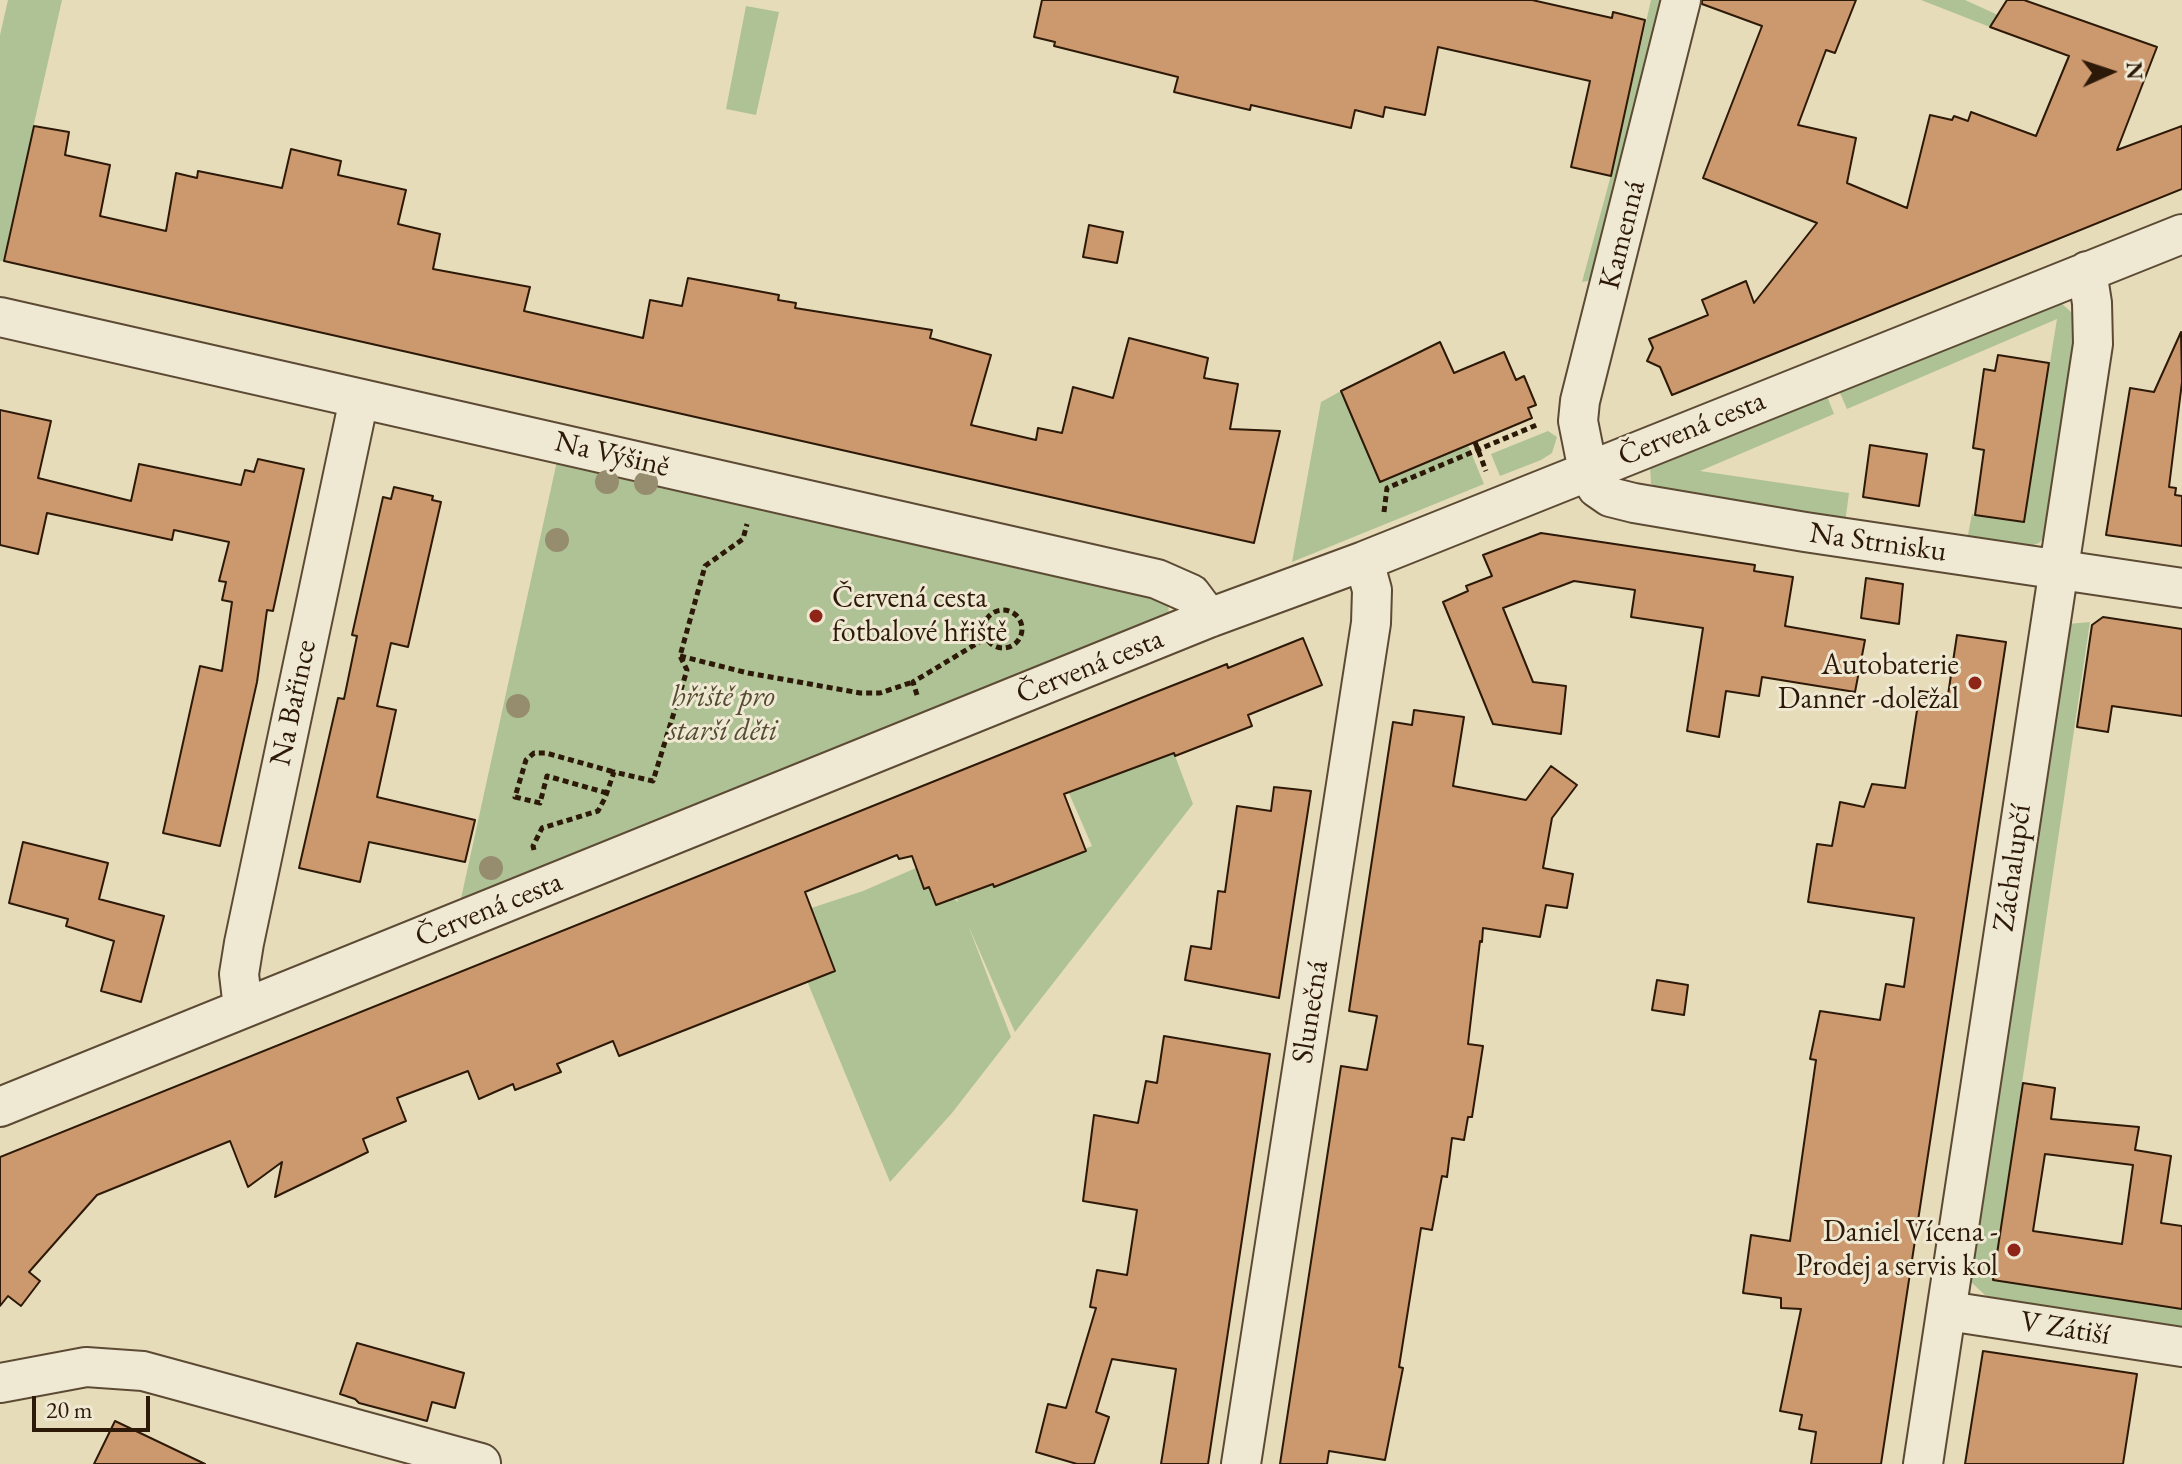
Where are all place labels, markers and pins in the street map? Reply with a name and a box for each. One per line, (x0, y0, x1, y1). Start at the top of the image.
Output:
place label: Červená cesta fotbalové hřiště (832, 581, 1007, 652)
marker: Červená cesta fotbalové hřiště (807, 607, 825, 625)
place label: Autobaterie Danner -doležal (1778, 648, 1959, 718)
marker: Autobaterie Danner -doležal (1966, 674, 1984, 692)
place label: Daniel Vícena - Prodej a servis kol (1796, 1215, 1998, 1286)
marker: Daniel Vícena - Prodej a servis kol (2005, 1241, 2023, 1259)

